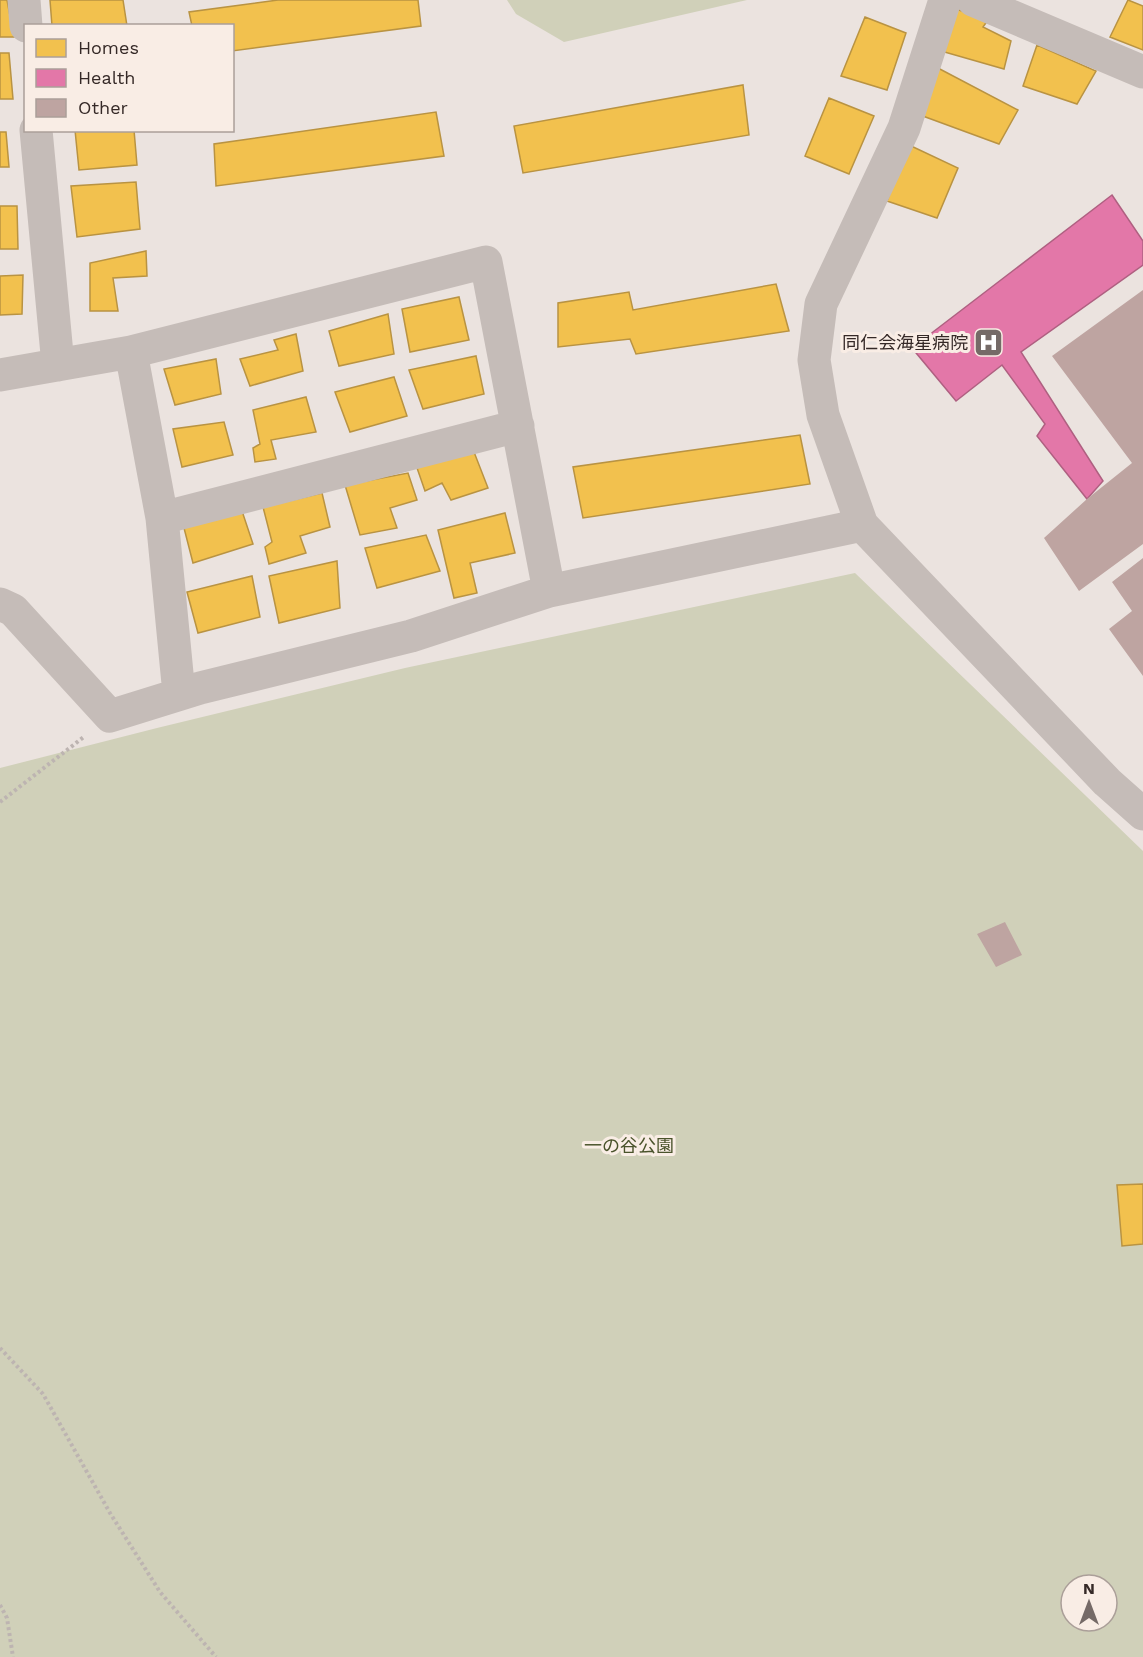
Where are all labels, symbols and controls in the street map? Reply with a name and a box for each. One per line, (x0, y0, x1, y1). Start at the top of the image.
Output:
legend (24, 24, 234, 132)
text: Homes (78, 37, 139, 58)
text: Health (78, 67, 135, 88)
text: Other (78, 97, 128, 118)
hospital icon: 同仁会海星病院 (973, 326, 1005, 358)
place label: 同仁会海星病院 (842, 332, 968, 353)
park label: 一の谷公園 (584, 1135, 674, 1156)
north arrow (1059, 1573, 1119, 1633)
text: N (1083, 1579, 1095, 1598)

